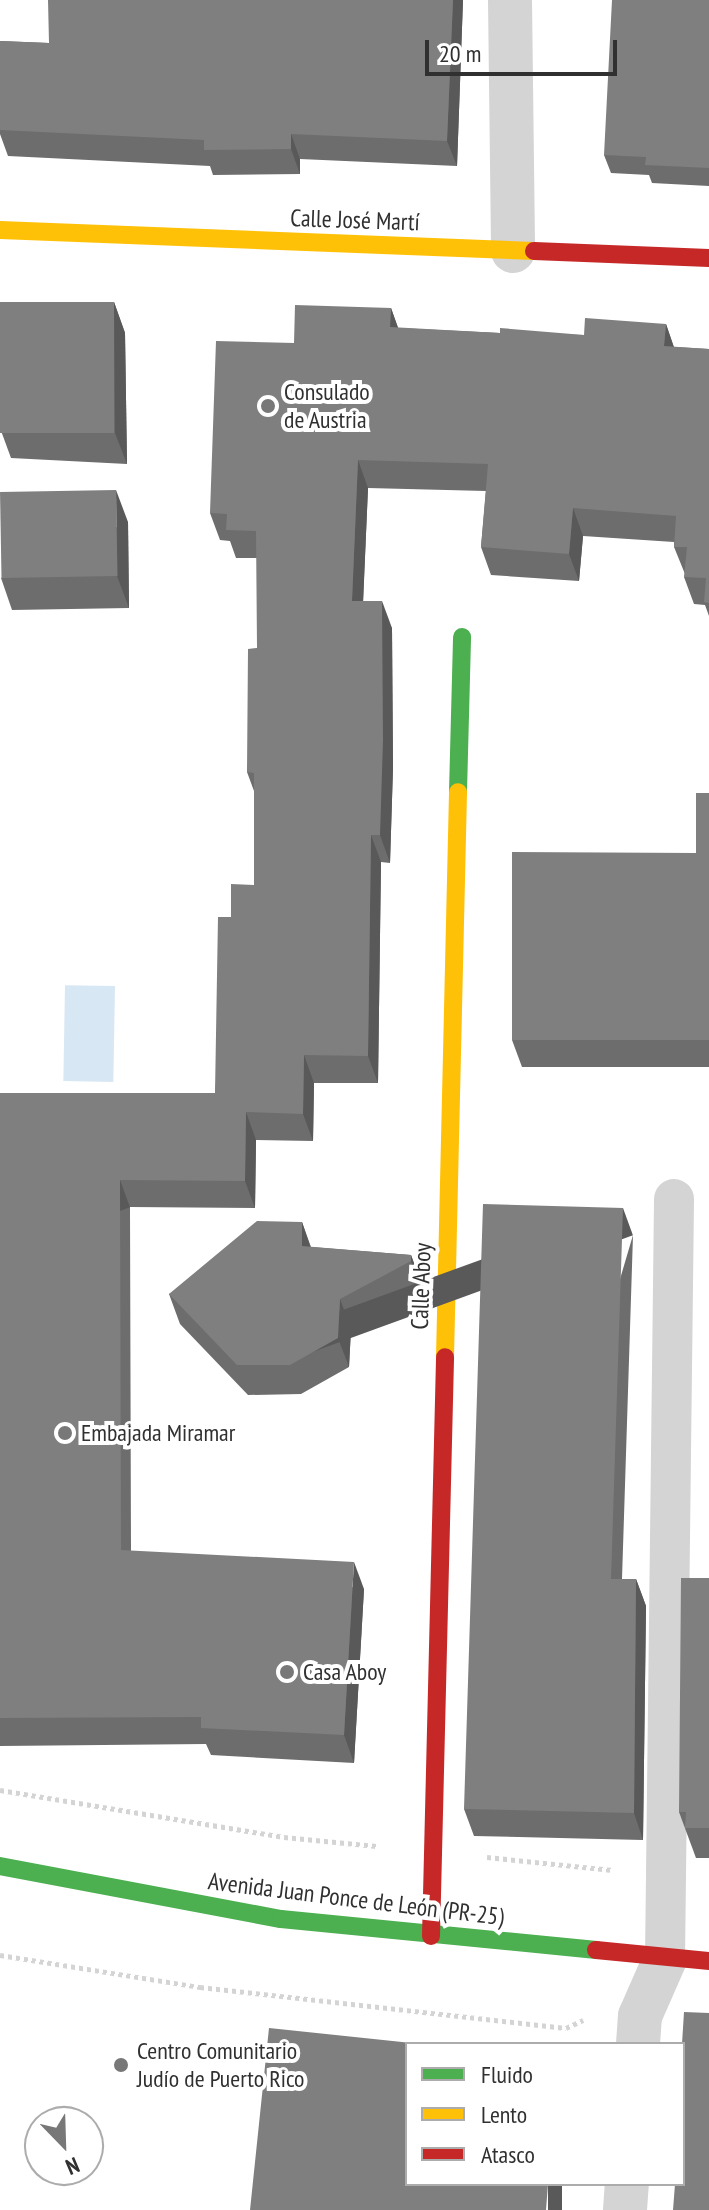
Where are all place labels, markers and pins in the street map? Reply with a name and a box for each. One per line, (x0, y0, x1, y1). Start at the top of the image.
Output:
place label: Consulado de Austria (284, 378, 370, 434)
marker: Consulado de Austria (259, 397, 277, 415)
place label: Embajada Miramar (81, 1419, 235, 1447)
marker: Embajada Miramar (56, 1424, 74, 1442)
place label: Casa Aboy (303, 1658, 387, 1686)
marker: Casa Aboy (278, 1663, 296, 1681)
place label: Centro Comunitario Judío de Puerto Rico (137, 2037, 304, 2093)
marker: Centro Comunitario Judío de Puerto Rico (112, 2056, 130, 2074)

